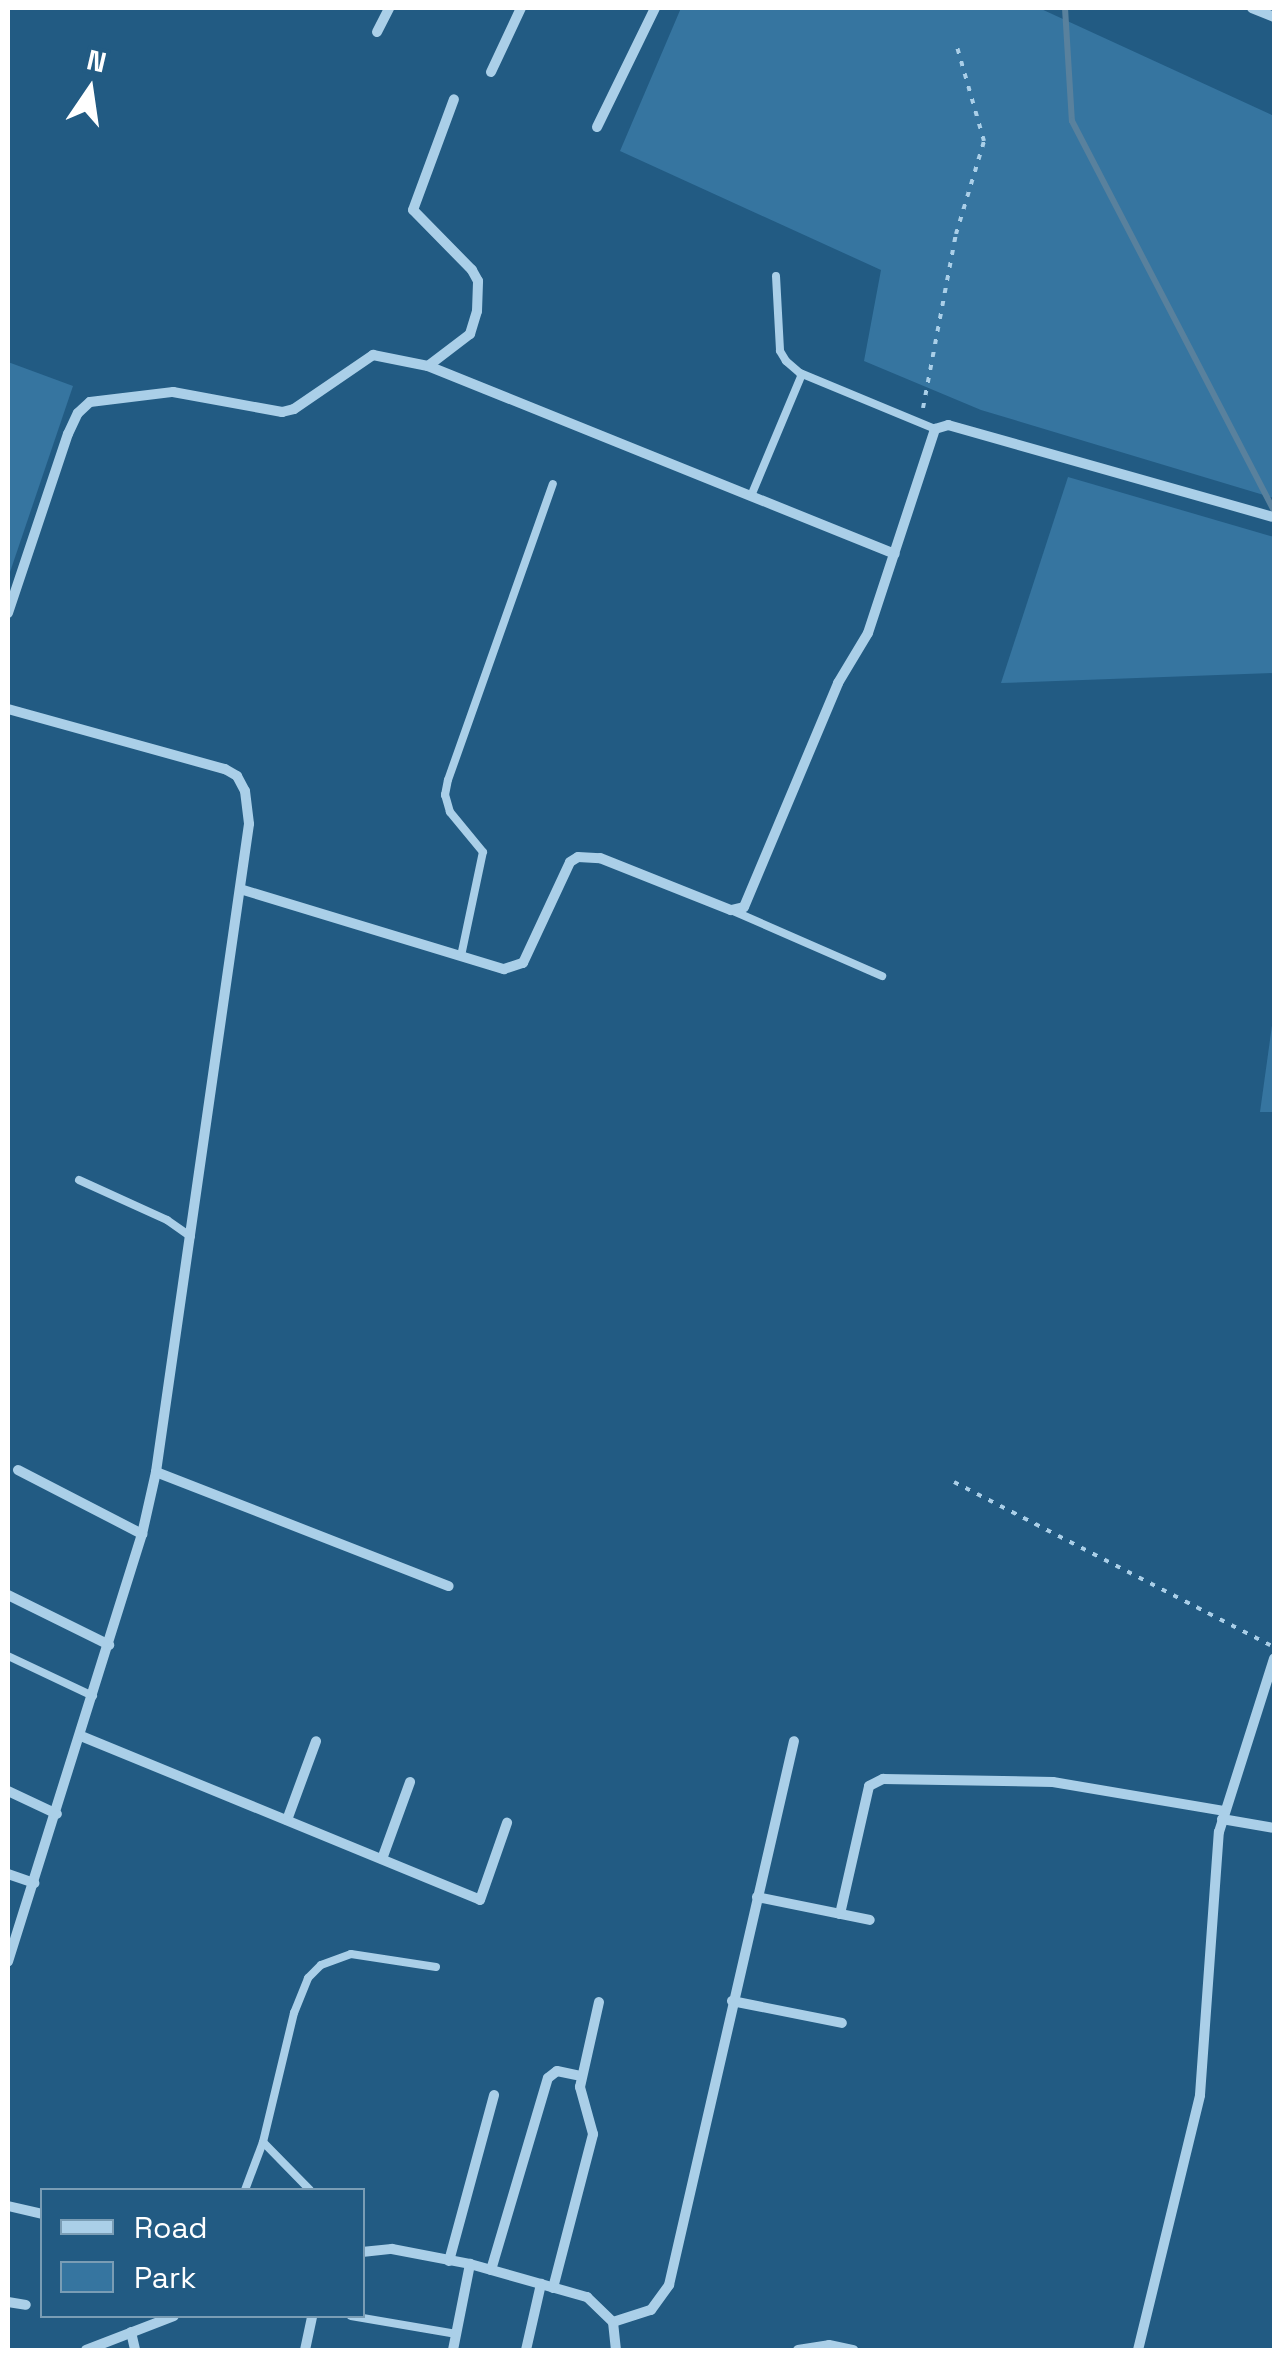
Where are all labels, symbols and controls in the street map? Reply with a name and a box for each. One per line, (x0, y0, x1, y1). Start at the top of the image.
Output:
north arrow (40, 40, 140, 140)
text: N (84, 41, 110, 80)
legend (40, 2188, 365, 2318)
text: Road (134, 2208, 208, 2247)
text: Park (134, 2258, 196, 2297)

